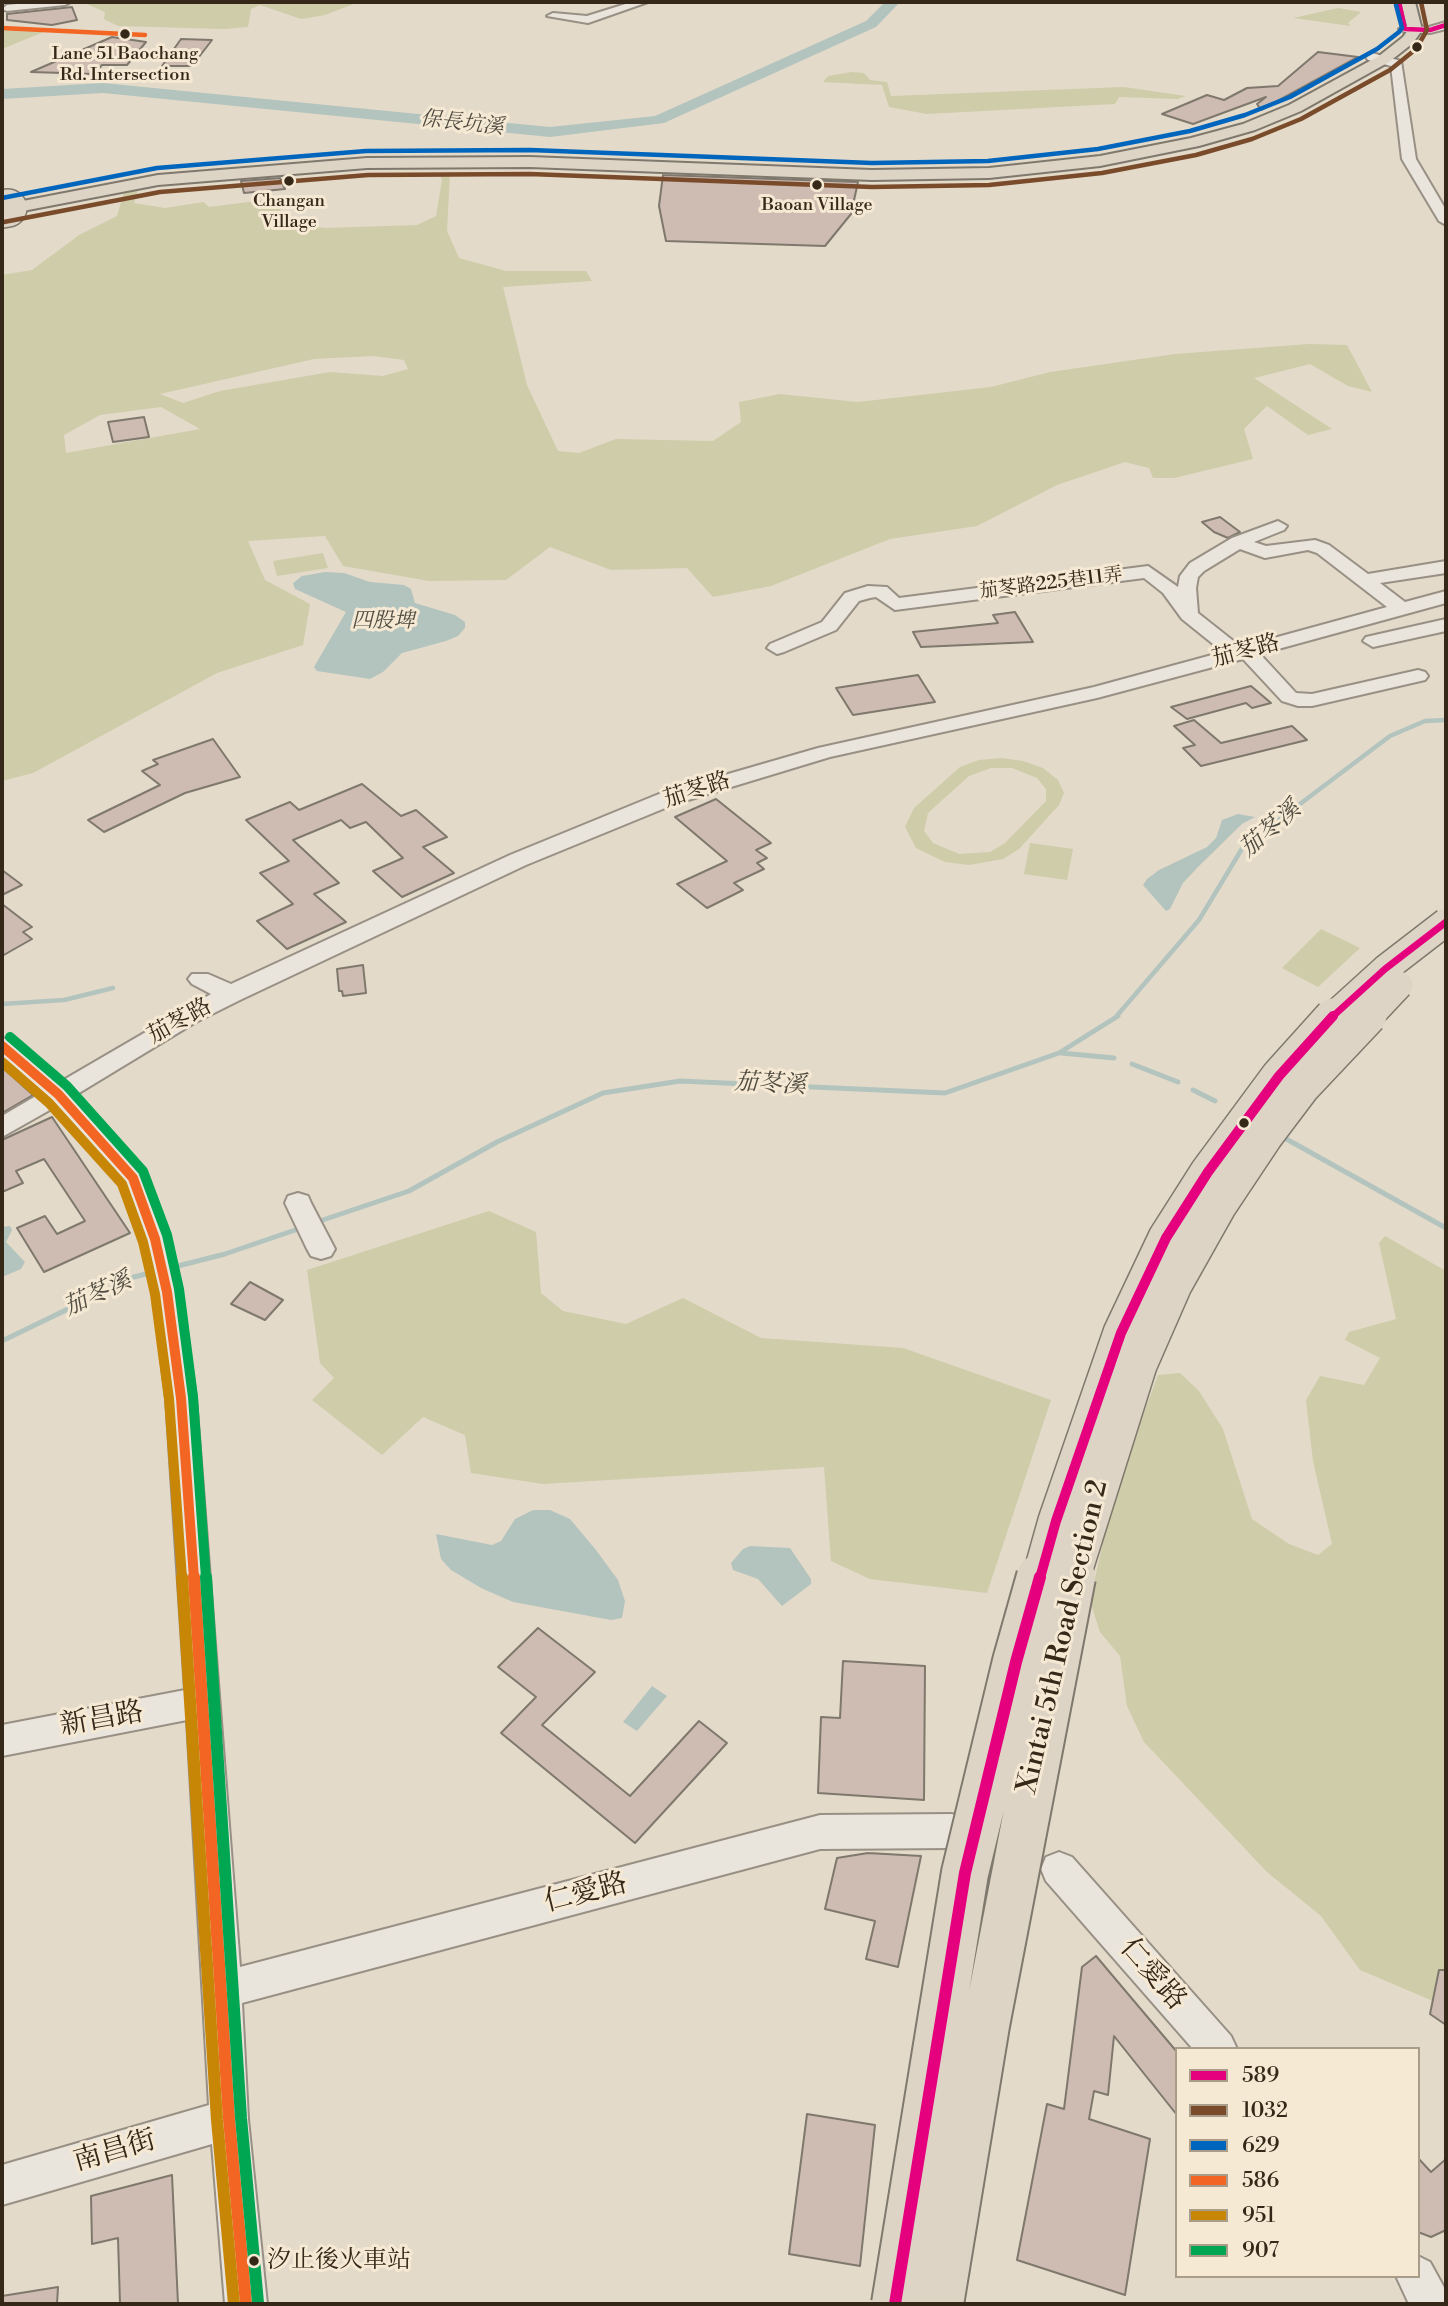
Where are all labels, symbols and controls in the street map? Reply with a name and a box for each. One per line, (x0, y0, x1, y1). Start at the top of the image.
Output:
marker: Lane 51 Baochang Rd. Intersection (118, 27, 132, 41)
unlabelled marker (1410, 40, 1424, 54)
place label: Lane 51 Baochang Rd. Intersection (52, 44, 198, 86)
water label: 保長坑溪 (419, 107, 505, 141)
marker: Changan Village (282, 174, 296, 188)
marker: Baoan Village (810, 178, 824, 192)
place label: Changan Village (253, 191, 325, 234)
place label: Baoan Village (761, 195, 873, 217)
street label: 茄苳路225巷11弄 (978, 564, 1124, 604)
water label: 四股埤 (352, 609, 414, 635)
street label: 茄苳路 (1209, 630, 1283, 674)
street label: 茄苳路 (660, 767, 734, 815)
water label: 茄苳溪 (1234, 796, 1308, 864)
street label: 茄苳路 (143, 993, 217, 1051)
water label: 茄苳溪 (733, 1069, 807, 1101)
unlabelled marker (1237, 1116, 1251, 1130)
water label: 茄苳溪 (59, 1267, 137, 1323)
street label: Xintai 5th Road Section 2 (1012, 1477, 1116, 1797)
street label: 新昌路 (58, 1696, 146, 1744)
street label: 仁愛路 (541, 1868, 631, 1920)
street label: 仁愛路 (1112, 1932, 1192, 2018)
legend (1175, 2047, 1420, 2278)
text: 589 (1242, 2063, 1279, 2089)
text: 1032 (1242, 2098, 1288, 2124)
street label: 南昌街 (70, 2124, 160, 2180)
text: 629 (1242, 2133, 1279, 2159)
text: 586 (1242, 2168, 1279, 2194)
text: 951 (1242, 2203, 1275, 2229)
text: 907 (1242, 2238, 1279, 2264)
place label: 汐止後火車站 (267, 2247, 411, 2275)
marker: 汐止後火車站 (247, 2254, 261, 2268)

